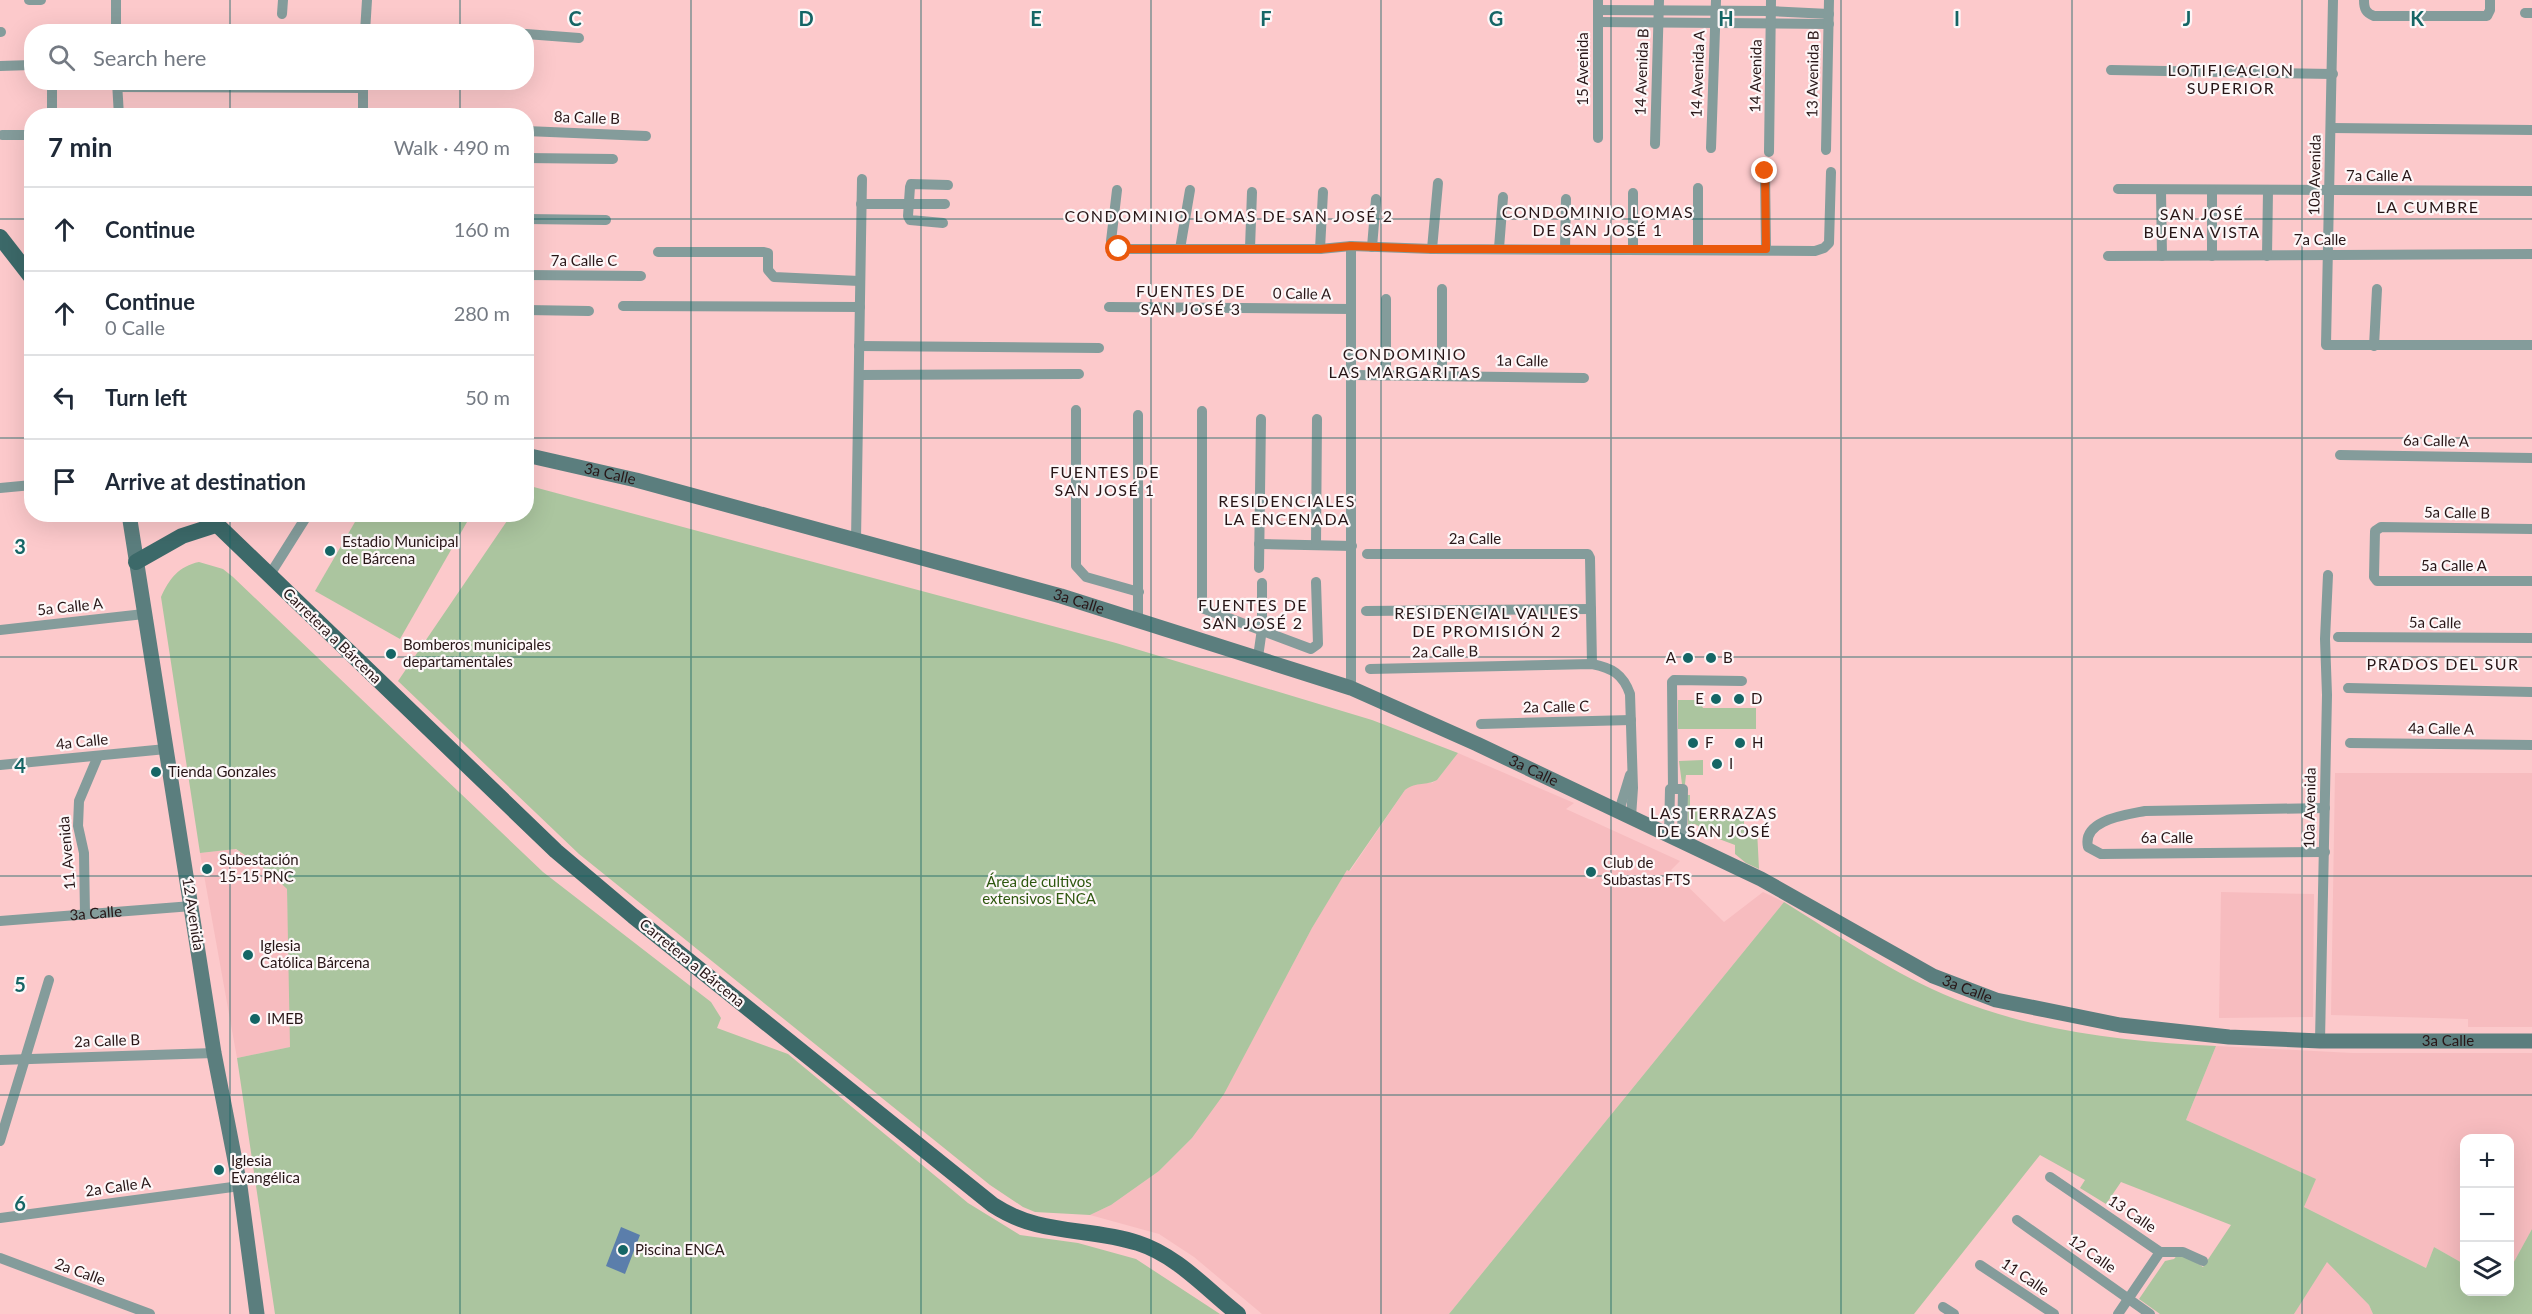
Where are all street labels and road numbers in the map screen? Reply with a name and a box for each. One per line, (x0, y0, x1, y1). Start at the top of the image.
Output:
street label: 14 Avenida B (1630, 28, 1652, 116)
street label: 14 Avenida A (1686, 29, 1708, 118)
street label: 13 Avenida B (1802, 30, 1822, 118)
street label: 15 Avenida (1573, 32, 1591, 106)
street label: 14 Avenida (1745, 39, 1765, 113)
street label: 8a Calle B (554, 107, 620, 127)
street label: 10a Avenida (2304, 134, 2324, 216)
street label: 7a Calle A (2346, 166, 2413, 184)
street label: 7a Calle (2294, 230, 2346, 248)
street label: 7a Calle C (551, 251, 617, 269)
street label: 0 Calle A (1273, 283, 1332, 303)
street label: 1a Calle (1496, 351, 1548, 369)
street label: 6a Calle A (2403, 430, 2470, 450)
street label: 3a Calle (582, 458, 638, 488)
street label: 5a Calle B (2424, 502, 2490, 522)
street label: 2a Calle (1449, 529, 1501, 547)
street label: 5a Calle A (2421, 556, 2488, 574)
street label: Carretera a Bárcena (280, 584, 386, 687)
street label: 3a Calle (1052, 584, 1107, 617)
street label: 5a Calle A (36, 594, 104, 618)
street label: 5a Calle (2409, 613, 2461, 631)
street label: 2a Calle B (1412, 641, 1478, 661)
street label: 2a Calle C (1523, 696, 1589, 716)
street label: 4a Calle A (2408, 718, 2475, 738)
street label: 4a Calle (55, 729, 109, 753)
street label: 3a Calle (1506, 751, 1562, 789)
street label: 10a Avenida (2299, 767, 2319, 849)
street label: 11 Avenida (54, 816, 78, 891)
street label: 6a Calle (2141, 828, 2193, 846)
street label: 12 Avenida (179, 876, 209, 952)
street label: 3a Calle (69, 902, 123, 924)
street label: Carretera a Bárcena (636, 914, 749, 1010)
street label: 3a Calle (1940, 970, 1995, 1006)
street label: 2a Calle B (74, 1030, 140, 1050)
street label: 3a Calle (2422, 1031, 2474, 1049)
street label: 2a Calle A (84, 1172, 153, 1200)
street label: 13 Calle (2105, 1191, 2160, 1236)
street label: 12 Calle (2065, 1230, 2120, 1276)
street label: 2a Calle (53, 1254, 108, 1289)
street label: 11 Calle (1998, 1254, 2053, 1299)

